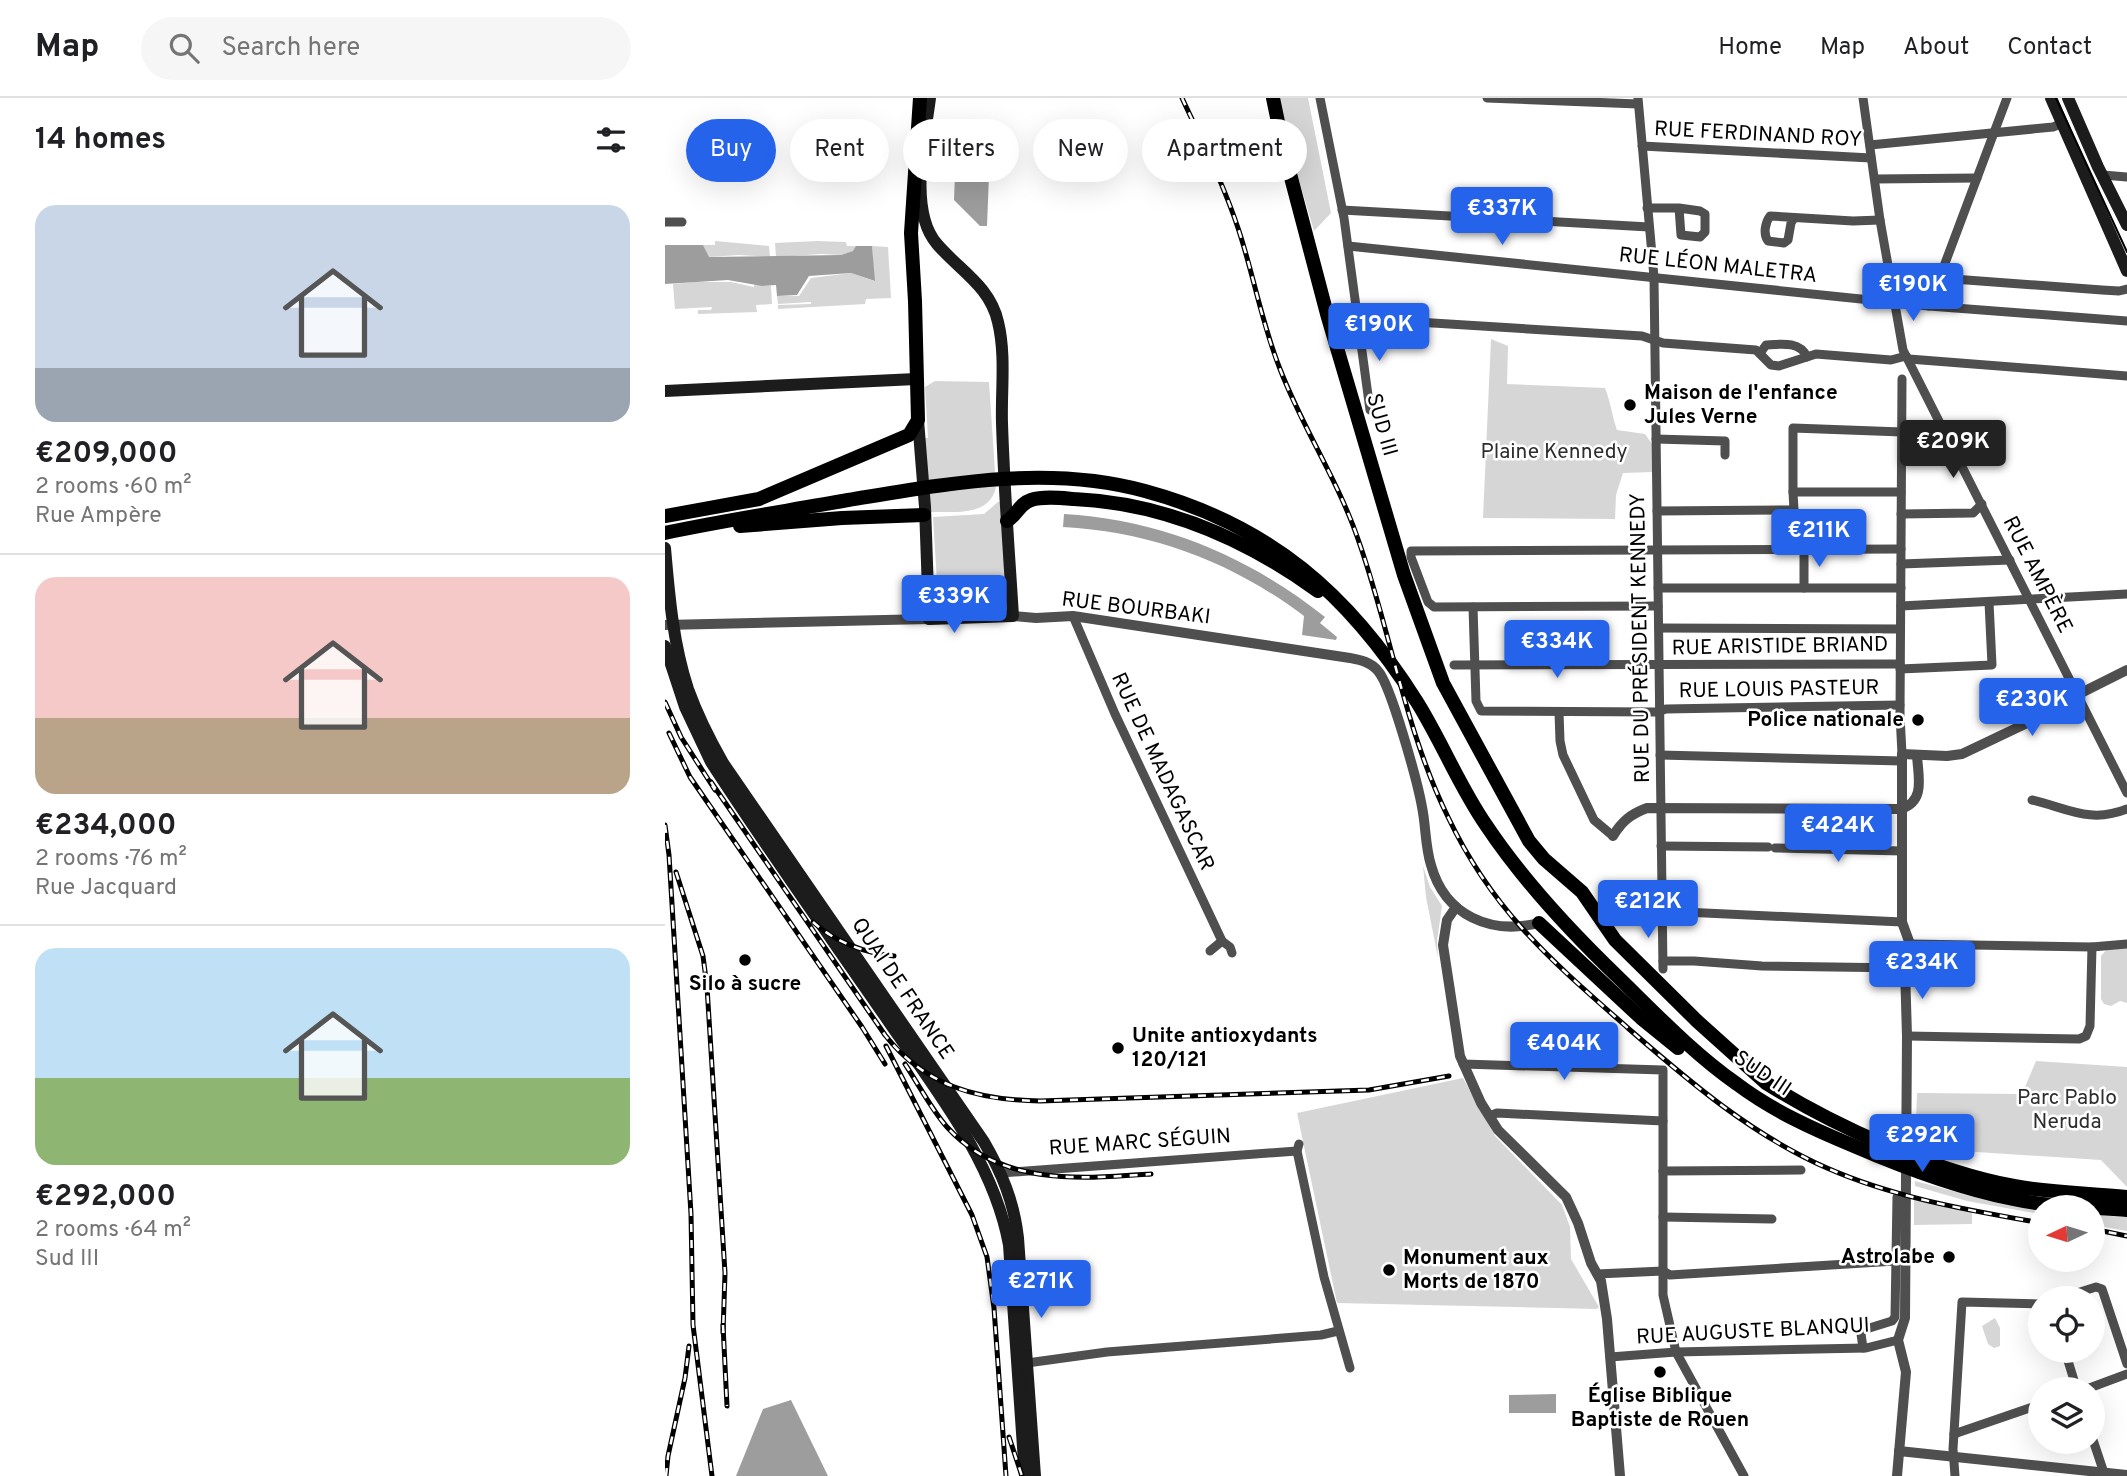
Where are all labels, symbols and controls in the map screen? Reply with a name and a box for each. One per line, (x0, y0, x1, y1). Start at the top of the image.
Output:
search box (141, 17, 631, 80)
text: Map (35, 27, 99, 69)
icon: search (165, 29, 203, 67)
text: Search here (221, 32, 360, 65)
text: Home (1718, 33, 1782, 63)
text: Map (1820, 33, 1865, 63)
text: About (1903, 33, 1969, 63)
text: Contact (2007, 33, 2092, 63)
street label: RUE FERDINAND ROY (1653, 116, 1863, 154)
chip: Buy (686, 119, 776, 182)
chip: Rent (790, 119, 889, 182)
chip: Filters (903, 119, 1019, 182)
chip: New (1033, 119, 1128, 182)
chip: Apartment (1142, 119, 1307, 182)
icon: filters (592, 121, 630, 159)
text: 14 homes (35, 122, 166, 159)
pin: €337K (1453, 188, 1551, 247)
text: €337K (1467, 195, 1537, 224)
street label: RUE LÉON MALETRA (1618, 241, 1819, 290)
icon: home (270, 250, 396, 376)
pin: €190K (1864, 264, 1962, 323)
text: €190K (1878, 271, 1948, 300)
pin: €190K (1330, 303, 1428, 363)
text: €190K (1344, 311, 1414, 340)
place label: Maison de l'enfance Jules Verne (1644, 380, 1838, 431)
street label: SUD III (1359, 391, 1403, 459)
marker: Maison de l'enfance Jules Verne (1622, 397, 1638, 413)
pin: €209K (1904, 420, 2002, 480)
text: €209K (1916, 428, 1990, 457)
text: €209,000 (35, 436, 177, 473)
park label: Plaine Kennedy (1480, 439, 1628, 466)
text: 2 rooms · 60 m² (35, 473, 192, 502)
street label: RUE DU PRÉSIDENT KENNEDY (1624, 493, 1657, 783)
text: Rue Ampère (35, 502, 162, 531)
pin: €211K (1770, 510, 1868, 569)
street label: RUE AMPÈRE (1996, 511, 2079, 638)
text: €211K (1787, 517, 1851, 546)
pin: €339K (905, 575, 1003, 635)
text: €339K (918, 583, 990, 612)
street label: RUE BOURBAKI (1060, 586, 1212, 632)
pin: €334K (1508, 620, 1606, 680)
icon: home (270, 622, 396, 748)
text: €334K (1520, 628, 1594, 657)
street label: RUE ARISTIDE BRIAND (1671, 632, 1889, 662)
street label: RUE DE MADAGASCAR (1104, 668, 1220, 876)
street label: RUE LOUIS PASTEUR (1678, 675, 1880, 705)
pin: €230K (1983, 678, 2081, 738)
text: €230K (1995, 686, 2069, 715)
place label: Police nationale (1747, 707, 1904, 734)
marker: Police nationale (1910, 712, 1926, 728)
pin: €424K (1789, 804, 1887, 864)
text: €234,000 (35, 808, 176, 845)
text: €424K (1801, 812, 1875, 841)
text: 2 rooms · 76 m² (35, 845, 187, 874)
text: Rue Jacquard (35, 874, 177, 903)
pin: €212K (1599, 880, 1697, 940)
text: €212K (1614, 888, 1682, 917)
street label: QUAI DE FRANCE (845, 913, 959, 1065)
pin: €234K (1873, 942, 1971, 1001)
text: €234K (1885, 949, 1959, 978)
marker: Silo à sucre (737, 952, 753, 968)
place label: Silo à sucre (689, 971, 801, 998)
icon: home (270, 993, 396, 1119)
place label: Unite antioxydants 120/121 (1132, 1023, 1318, 1074)
pin: €404K (1515, 1023, 1613, 1082)
text: €404K (1526, 1030, 1602, 1059)
marker: Unite antioxydants 120/121 (1110, 1040, 1126, 1056)
street label: SUD III (1728, 1045, 1796, 1103)
park label: Parc Pablo Neruda (2017, 1085, 2117, 1136)
pin: €292K (1873, 1114, 1971, 1174)
street label: RUE MARC SÉGUIN (1048, 1122, 1232, 1163)
text: €292K (1885, 1122, 1959, 1151)
text: €292,000 (35, 1179, 176, 1216)
north arrow (2028, 1195, 2105, 1272)
map controls (2028, 1195, 2105, 1454)
text: 2 rooms · 64 m² (35, 1216, 191, 1245)
place label: Astrolabe (1841, 1244, 1935, 1271)
text: Sud III (35, 1245, 99, 1274)
place label: Monument aux Morts de 1870 (1403, 1245, 1549, 1296)
marker: Astrolabe (1941, 1249, 1957, 1265)
pin: €271K (992, 1260, 1090, 1320)
marker: Monument aux Morts de 1870 (1381, 1262, 1397, 1278)
text: €271K (1008, 1268, 1074, 1297)
button: locate (2028, 1286, 2105, 1363)
street label: RUE AUGUSTE BLANQUI (1636, 1312, 1870, 1352)
marker: Église Biblique Baptiste de Rouen (1652, 1364, 1668, 1380)
button: layers (2028, 1377, 2105, 1454)
place label: Église Biblique Baptiste de Rouen (1571, 1382, 1749, 1434)

